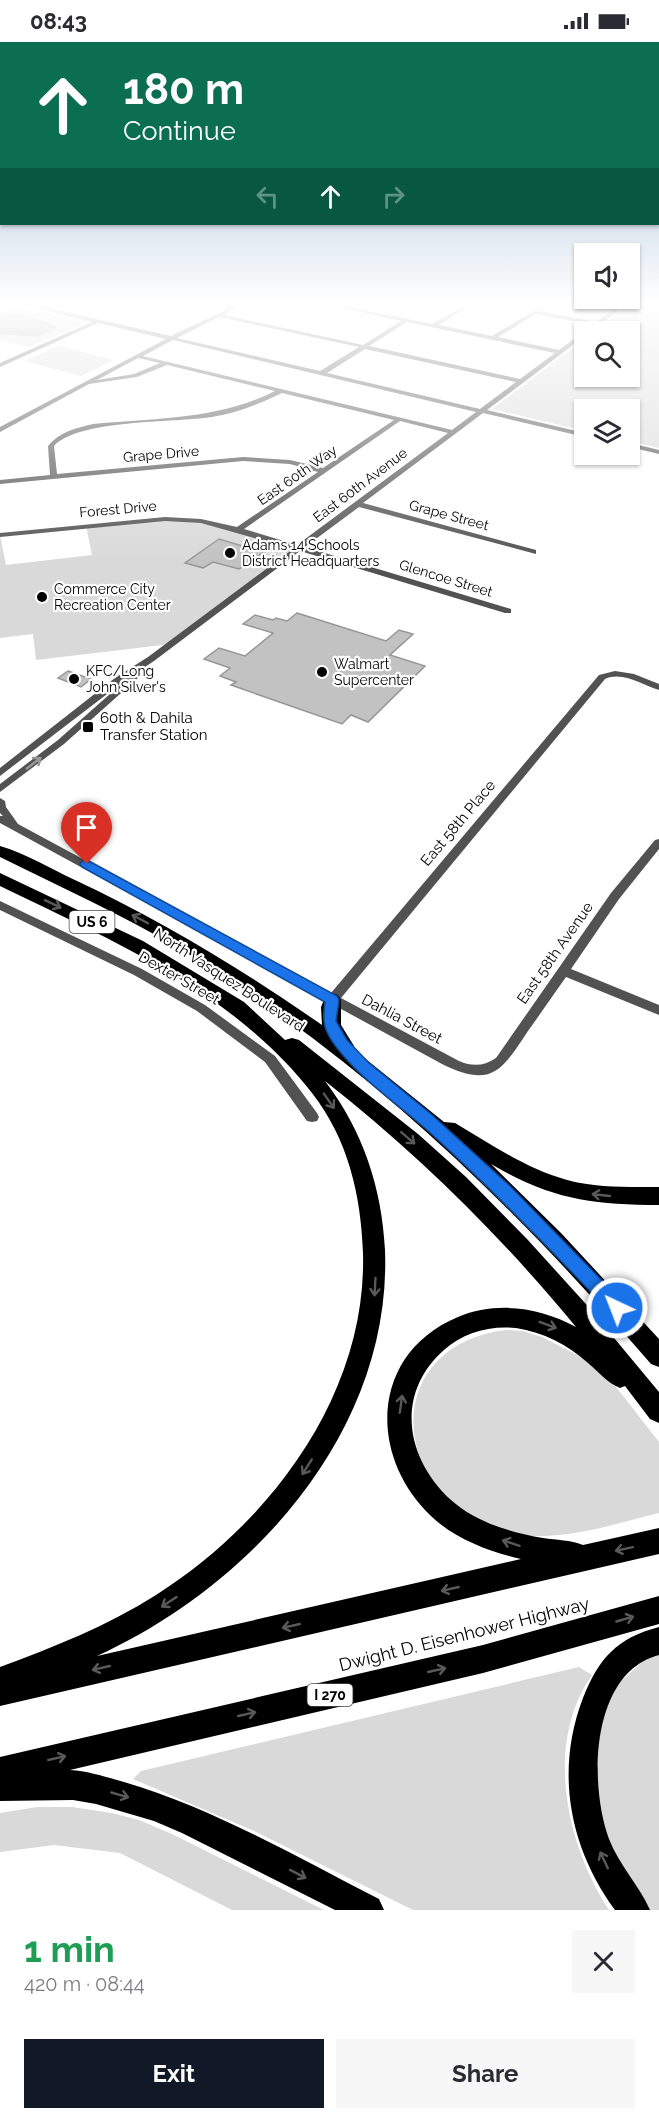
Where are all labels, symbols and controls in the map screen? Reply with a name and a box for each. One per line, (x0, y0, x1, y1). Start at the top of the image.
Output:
text: 08:43 (30, 8, 87, 34)
text: 180 m (123, 65, 244, 114)
icon: ahead (24, 66, 102, 144)
text: Continue (123, 115, 236, 146)
icon: left (251, 180, 284, 213)
icon: ahead (314, 180, 347, 213)
icon: right (377, 180, 410, 213)
map controls (574, 243, 640, 465)
button: sound (574, 243, 640, 309)
button: search (574, 321, 640, 387)
button: layers (574, 399, 640, 465)
street label: East 60th Way (254, 442, 340, 508)
street label: Grape Drive (122, 443, 200, 465)
street label: East 60th Avenue (310, 445, 410, 525)
street label: Grape Street (407, 497, 491, 533)
street label: Forest Drive (79, 498, 157, 520)
place label: Adams 14 Schools District Headquarters (242, 537, 379, 569)
marker: Adams 14 Schools District Headquarters (223, 546, 237, 560)
street label: Glencoe Street (397, 556, 495, 600)
place label: Commerce City Recreation Center (54, 581, 171, 613)
marker: Commerce City Recreation Center (35, 590, 49, 604)
place label: Walmart Supercenter (334, 656, 414, 688)
place label: KFC/Long John Silver's (86, 663, 166, 695)
marker: Walmart Supercenter (315, 665, 329, 679)
marker: KFC/Long John Silver's (67, 672, 81, 686)
place label: 60th & Dahila Transfer Station (100, 709, 208, 744)
marker: 60th & Dahila Transfer Station (81, 720, 95, 734)
one-way arrow (26, 756, 41, 770)
street label: East 58th Place (417, 776, 499, 870)
pin (61, 802, 112, 864)
icon: arrive (70, 811, 103, 844)
street label: East 58th Avenue (513, 898, 597, 1007)
one-way arrow (44, 899, 62, 910)
road number: US 6 (70, 911, 115, 933)
one-way arrow (132, 913, 150, 924)
street label: North Vasquez Boulevard (150, 924, 308, 1036)
street label: Dexter Street (135, 947, 223, 1009)
street label: Dahlia Street (359, 990, 445, 1048)
one-way arrow (323, 1092, 335, 1109)
one-way arrow (400, 1131, 415, 1145)
one-way arrow (591, 1189, 611, 1200)
one-way arrow (369, 1276, 380, 1296)
position arrow (585, 1276, 649, 1340)
one-way arrow (538, 1321, 557, 1332)
one-way arrow (395, 1395, 406, 1414)
one-way arrow (301, 1458, 313, 1475)
one-way arrow (502, 1537, 521, 1548)
one-way arrow (615, 1543, 634, 1555)
one-way arrow (441, 1583, 460, 1595)
street label: Dwight D. Eisenhower Highway (337, 1593, 592, 1675)
one-way arrow (161, 1596, 177, 1608)
one-way arrow (615, 1613, 634, 1624)
one-way arrow (282, 1620, 301, 1632)
one-way arrow (91, 1663, 110, 1675)
one-way arrow (427, 1664, 446, 1675)
road number: I 270 (308, 1684, 352, 1706)
one-way arrow (237, 1708, 256, 1720)
one-way arrow (47, 1752, 66, 1764)
one-way arrow (110, 1790, 129, 1802)
one-way arrow (598, 1852, 610, 1870)
one-way arrow (289, 1869, 307, 1881)
text: 1 min (24, 1928, 115, 1970)
button: close (572, 1930, 635, 1993)
text: 420 m · 08:44 (24, 1972, 145, 1996)
button: Exit (24, 2039, 324, 2108)
button: Share (336, 2039, 635, 2108)

